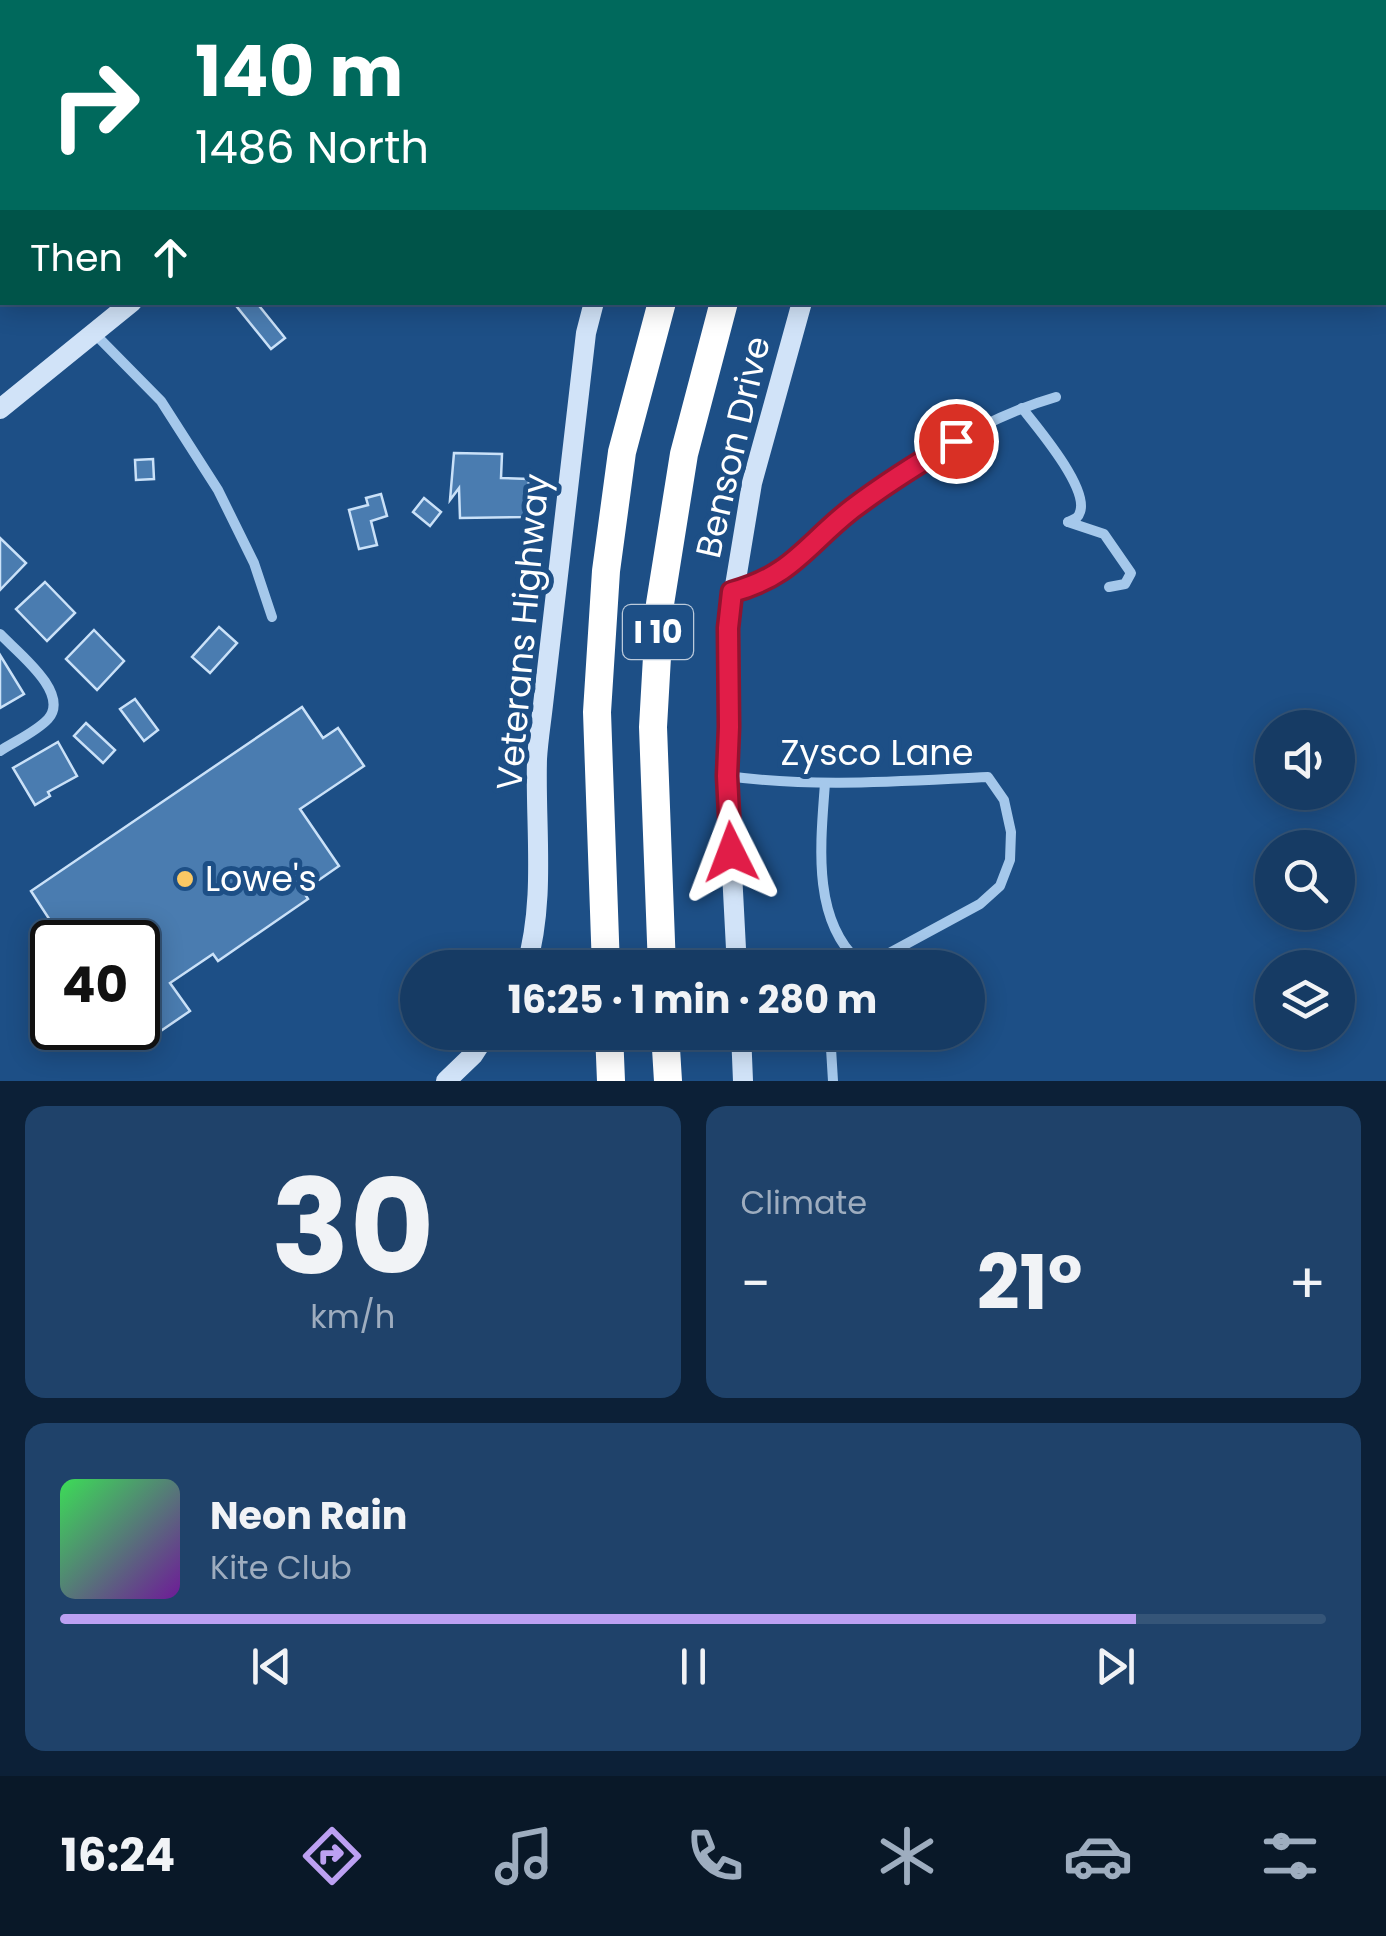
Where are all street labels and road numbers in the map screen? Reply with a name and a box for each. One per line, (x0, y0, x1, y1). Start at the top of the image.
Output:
street label: Benson Drive (683, 331, 782, 562)
street label: Veterans Highway (484, 471, 561, 792)
road number: I 10 (623, 605, 693, 659)
street label: Zysco Lane (781, 728, 973, 777)

